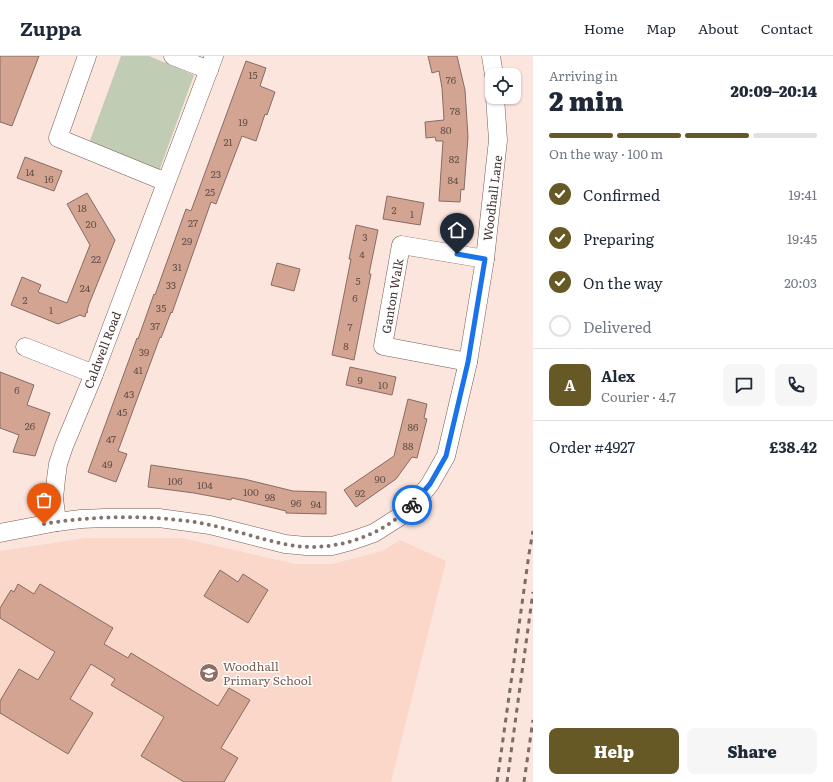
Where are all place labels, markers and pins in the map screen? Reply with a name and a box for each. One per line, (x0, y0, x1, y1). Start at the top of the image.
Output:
pin (440, 213, 474, 254)
pin (27, 483, 61, 524)
place label: Woodhall Primary School (223, 657, 312, 689)
school or university icon: Woodhall Primary School (198, 662, 220, 684)

